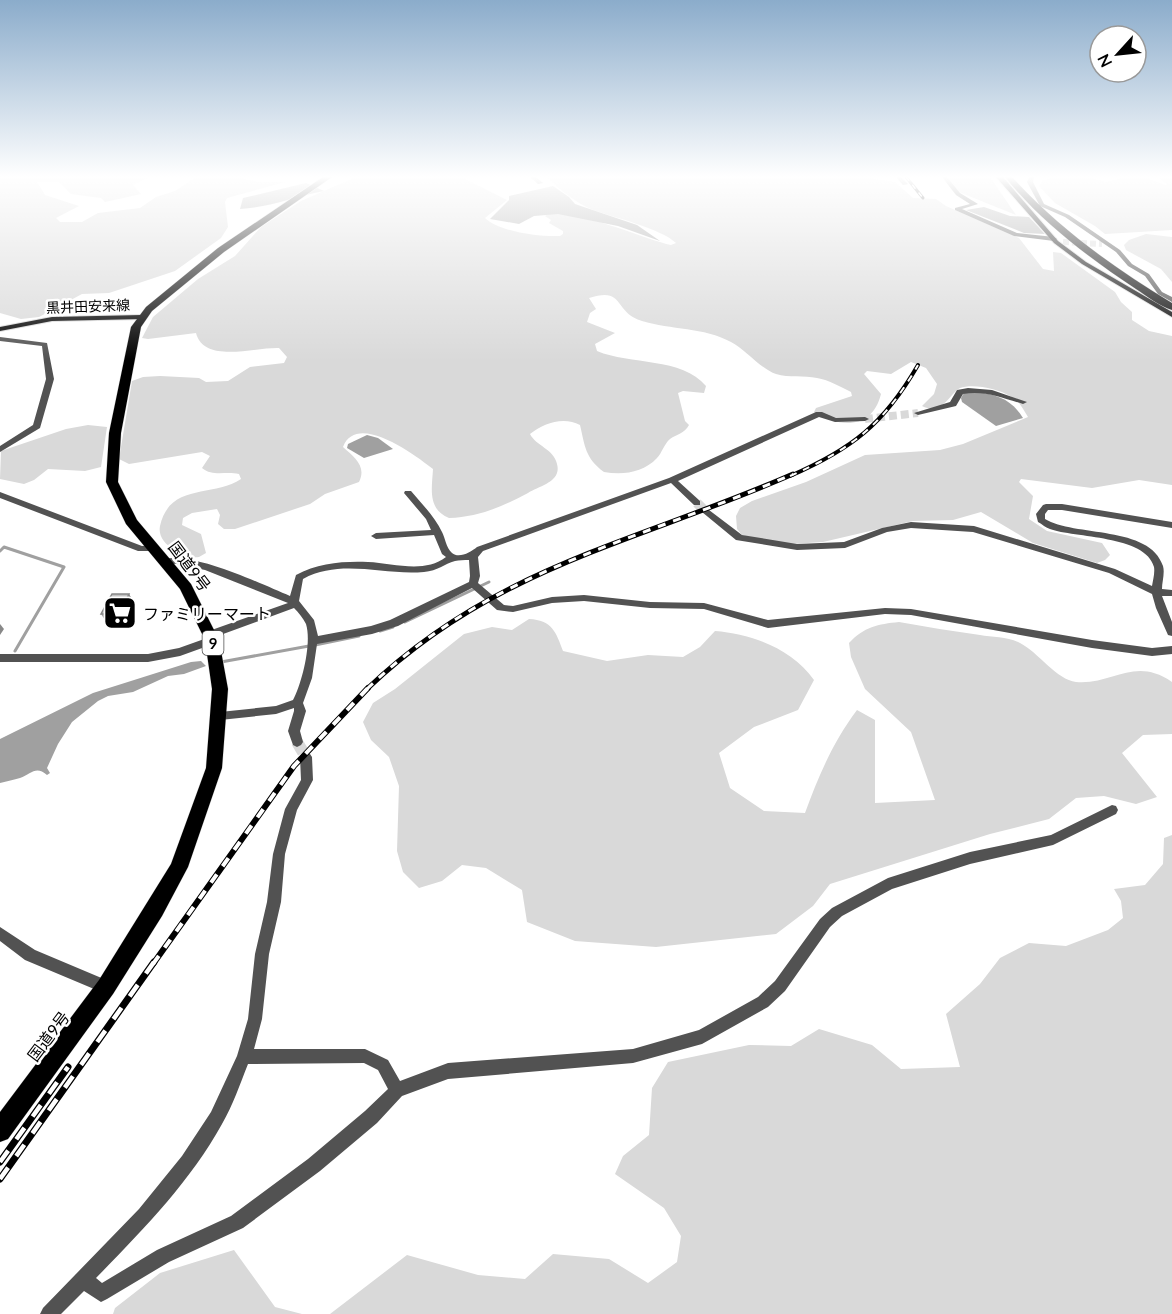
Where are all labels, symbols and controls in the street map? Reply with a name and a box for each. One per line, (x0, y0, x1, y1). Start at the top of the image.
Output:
north arrow (1088, 24, 1148, 84)
text: N (1093, 51, 1115, 71)
street label: 黒井田安来線 (46, 296, 130, 316)
street label: 国道9号 (165, 537, 215, 595)
supermarket icon: ファミリーマート (102, 595, 138, 631)
place label: ファミリーマート (143, 604, 271, 623)
road number: 9 (202, 631, 224, 655)
street label: 国道9号 (23, 1007, 73, 1065)

